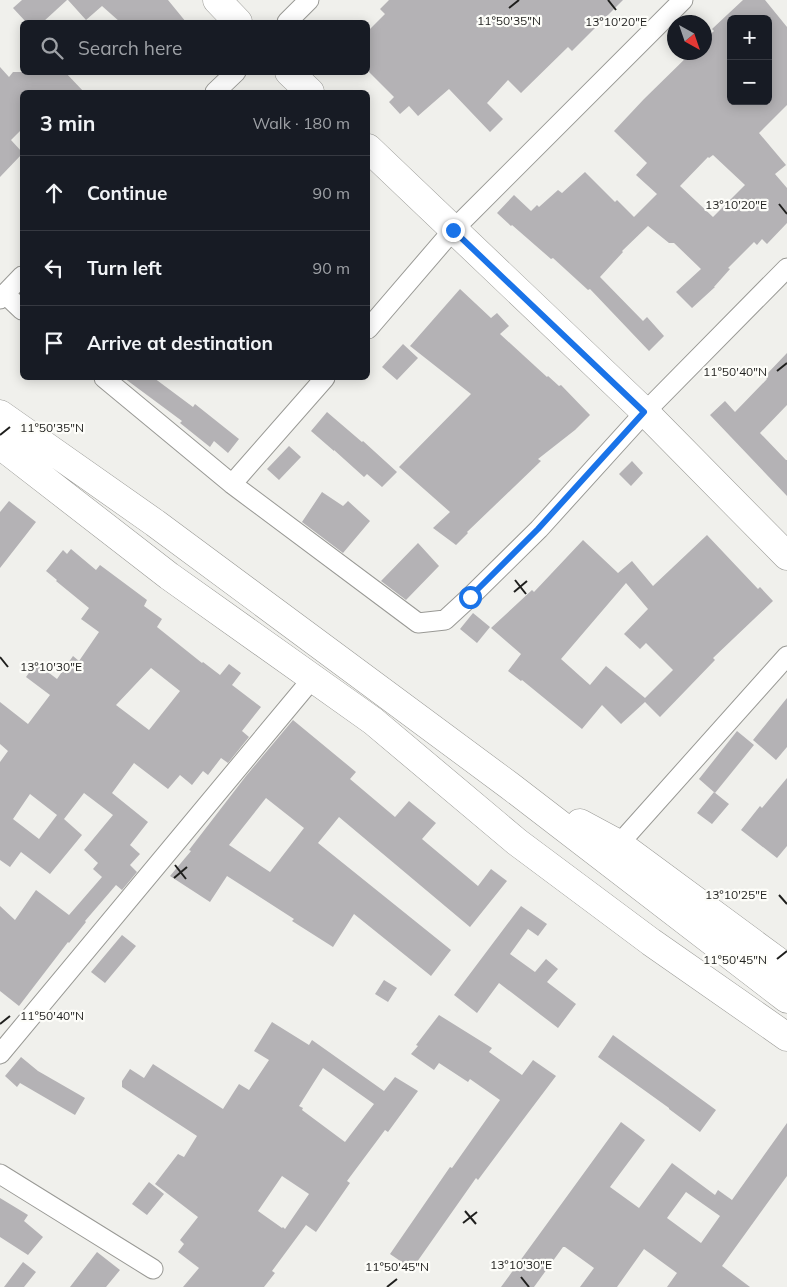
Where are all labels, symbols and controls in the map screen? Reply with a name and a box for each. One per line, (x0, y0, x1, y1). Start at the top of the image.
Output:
text: 11°50'35"N (477, 13, 541, 28)
text: 13°10'20"E (585, 14, 647, 29)
north arrow (667, 15, 712, 60)
map controls (727, 15, 772, 105)
button: + (727, 15, 772, 60)
search box (20, 20, 370, 75)
icon: search (38, 34, 66, 62)
text: Search here (78, 36, 182, 60)
button: − (727, 60, 772, 105)
text: 3 min (40, 110, 95, 136)
text: Walk · 180 m (252, 113, 350, 133)
icon: ahead (40, 179, 68, 207)
text: Continue (87, 181, 167, 205)
text: 90 m (313, 183, 350, 203)
text: 13°10'20"E (705, 197, 767, 212)
route end (442, 219, 465, 242)
icon: left (40, 254, 68, 282)
text: Turn left (87, 256, 162, 280)
text: 90 m (313, 258, 350, 278)
icon: arrive (40, 329, 68, 357)
text: Arrive at destination (87, 331, 273, 355)
text: 11°50'40"N (703, 364, 767, 379)
text: 11°50'35"N (20, 420, 84, 435)
route start (459, 586, 482, 609)
text: 13°10'30"E (20, 659, 82, 674)
text: 13°10'25"E (705, 887, 767, 902)
text: 11°50'45"N (703, 952, 767, 967)
text: 11°50'40"N (20, 1008, 84, 1023)
text: 13°10'30"E (490, 1257, 552, 1272)
text: 11°50'45"N (365, 1259, 429, 1274)

